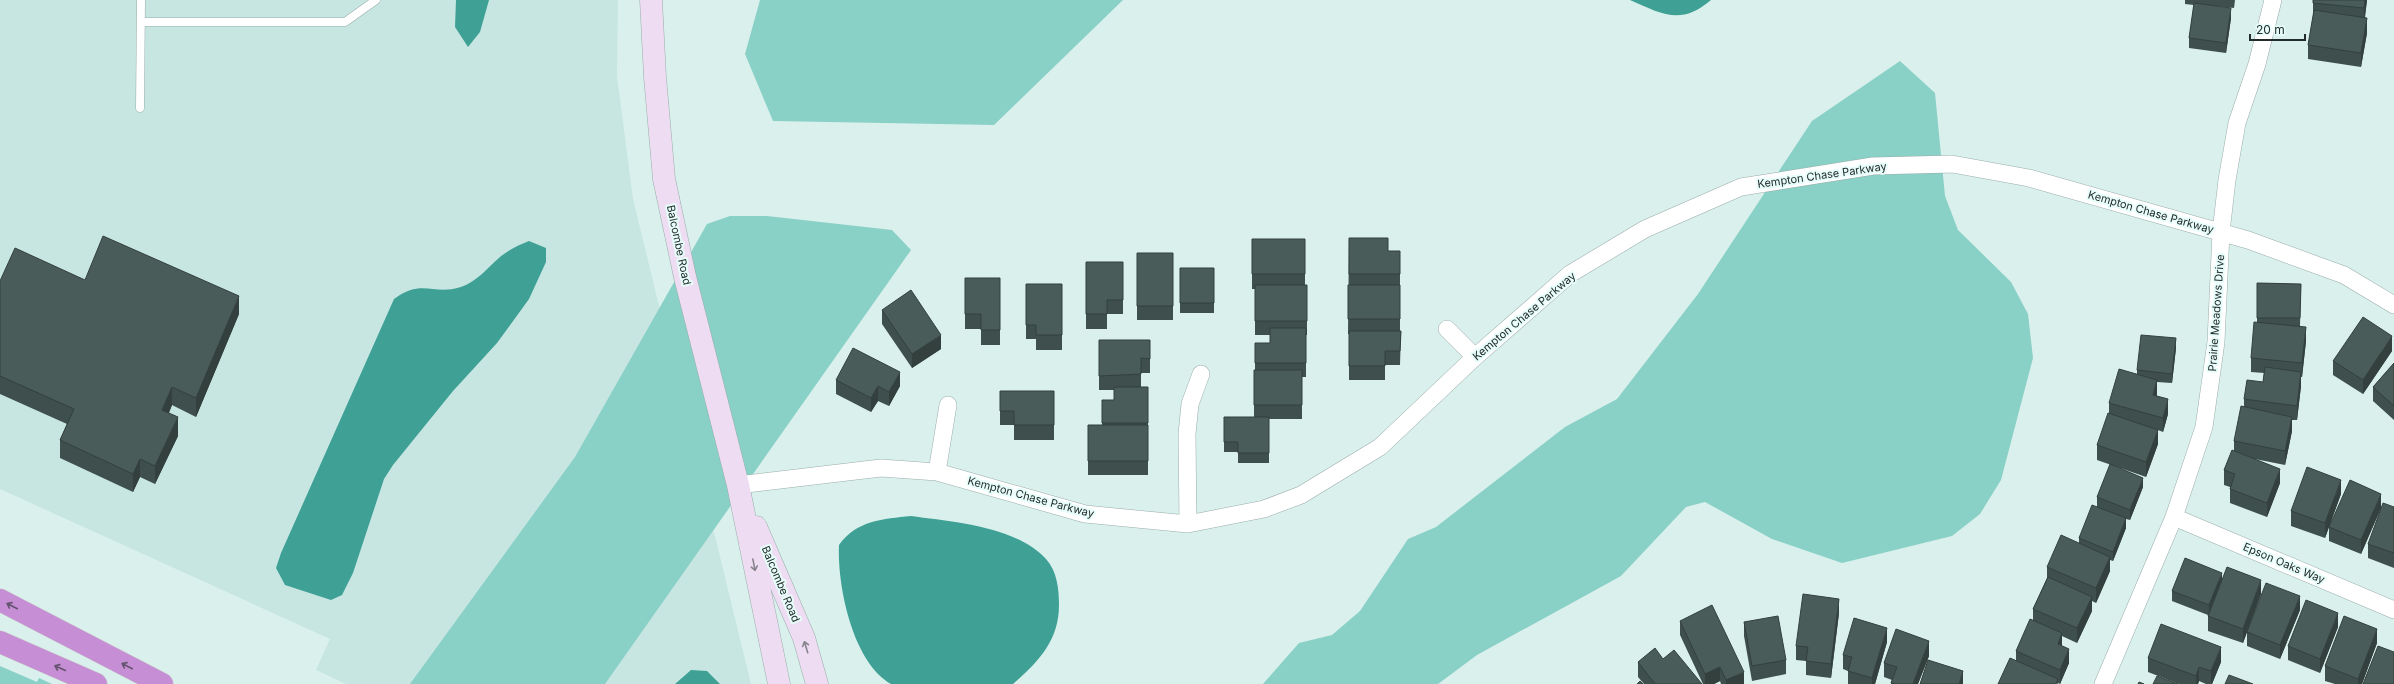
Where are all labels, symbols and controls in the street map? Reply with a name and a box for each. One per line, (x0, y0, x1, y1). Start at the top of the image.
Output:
scale bar (2250, 16, 2305, 42)
text: 20 m (2256, 22, 2285, 37)
street label: Kempton Chase Parkway (1757, 159, 1887, 191)
street label: Kempton Chase Parkway (2086, 187, 2216, 237)
street label: Balcombe Road (664, 204, 694, 286)
street label: Prairie Meadows Drive (2205, 254, 2227, 372)
street label: Kempton Chase Parkway (1470, 269, 1578, 363)
street label: Kempton Chase Parkway (966, 473, 1096, 521)
street label: Epson Oaks Way (2241, 539, 2327, 587)
street label: Balcombe Road (759, 544, 803, 624)
one-way arrow (751, 558, 759, 571)
one-way arrow (6, 602, 18, 610)
one-way arrow (802, 640, 809, 653)
one-way arrow (122, 662, 134, 669)
one-way arrow (54, 664, 66, 672)

